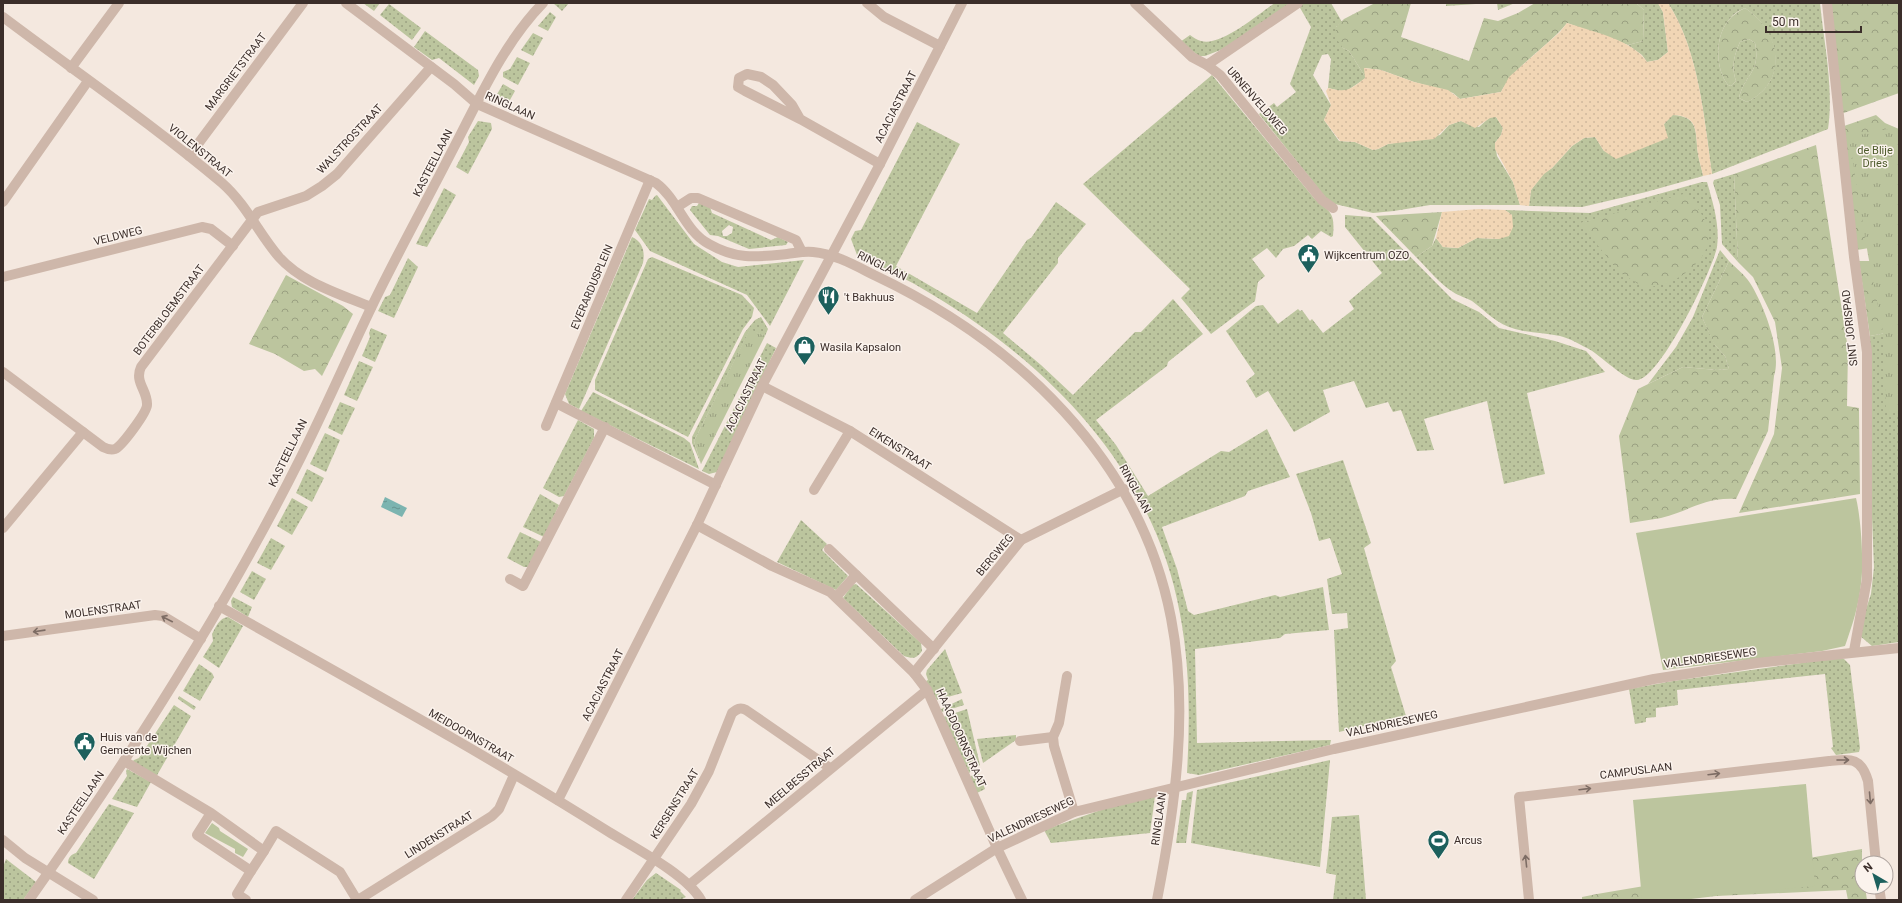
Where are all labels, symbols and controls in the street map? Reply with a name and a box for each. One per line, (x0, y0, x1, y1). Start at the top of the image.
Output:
scale bar (1766, 8, 1861, 34)
text: 50 m (1772, 15, 1799, 29)
street label: MARGRIETSTRAAT (203, 30, 270, 113)
street label: URNENVELDWEG (1224, 64, 1290, 138)
street label: ACACIASTRAAT (872, 69, 920, 145)
street label: RINGLAAN (483, 89, 537, 123)
street label: WALSTROSTRAAT (314, 101, 386, 176)
street label: VIOLENSTRAAT (166, 122, 235, 181)
street label: KASTEELLAAN (410, 127, 456, 199)
park label: de Blije Dries (1857, 144, 1893, 170)
street label: VELDWEG (92, 224, 144, 248)
public building icon: Wijkcentrum OZO (1296, 242, 1322, 275)
street label: EVERARDUSPLEIN (568, 243, 616, 331)
street label: RINGLAAN (855, 248, 909, 284)
place label: Wijkcentrum OZO (1324, 249, 1409, 262)
street label: BOTERBLOEMSTRAAT (131, 262, 207, 358)
restaurant icon: 't Bakhuus (816, 284, 842, 317)
street label: SINT JORISPAD (1840, 289, 1860, 367)
place label: 't Bakhuus (844, 291, 895, 304)
shop icon: Wasila Kapsalon (792, 334, 818, 367)
place label: Wasila Kapsalon (820, 341, 901, 354)
street label: ACACIASTRAAT (723, 356, 769, 433)
street label: KASTEELLAAN (266, 417, 310, 489)
street label: EIKENSTRAAT (867, 425, 934, 473)
street label: RINGLAAN (1116, 463, 1154, 515)
street label: BERGWEG (974, 531, 1016, 579)
street label: MOLENSTRAAT (64, 598, 143, 622)
one-way arrow (161, 615, 173, 622)
one-way arrow (33, 627, 46, 635)
street label: VALENDRIESEWEG (1663, 645, 1757, 671)
street label: ACACIASTRAAT (579, 647, 627, 723)
street label: HAAGDOORNSTRAAT (933, 687, 989, 790)
street label: MEIDOORNSTRAAT (426, 706, 516, 766)
street label: VALENDRIESEWEG (1345, 708, 1439, 740)
public building icon: Huis van de Gemeente Wijchen (71, 730, 97, 763)
place label: Huis van de Gemeente Wijchen (100, 731, 192, 757)
street label: MEELBESSTRAAT (762, 745, 838, 811)
one-way arrow (1836, 756, 1849, 764)
street label: CAMPUSLAAN (1599, 760, 1673, 782)
street label: KERSENSTRAAT (648, 766, 702, 842)
street label: KASTEELLAAN (55, 769, 107, 837)
one-way arrow (1707, 770, 1720, 778)
one-way arrow (1578, 786, 1591, 793)
one-way arrow (1866, 791, 1874, 804)
street label: RINGLAAN (1149, 792, 1169, 846)
street label: VALENDRIESEWEG (986, 794, 1076, 846)
street label: LINDENSTRAAT (402, 809, 476, 861)
sports icon: Arcus (1426, 827, 1452, 860)
place label: Arcus (1454, 834, 1483, 847)
one-way arrow (1522, 855, 1529, 868)
north arrow (1854, 855, 1894, 895)
text: N (1861, 860, 1875, 875)

